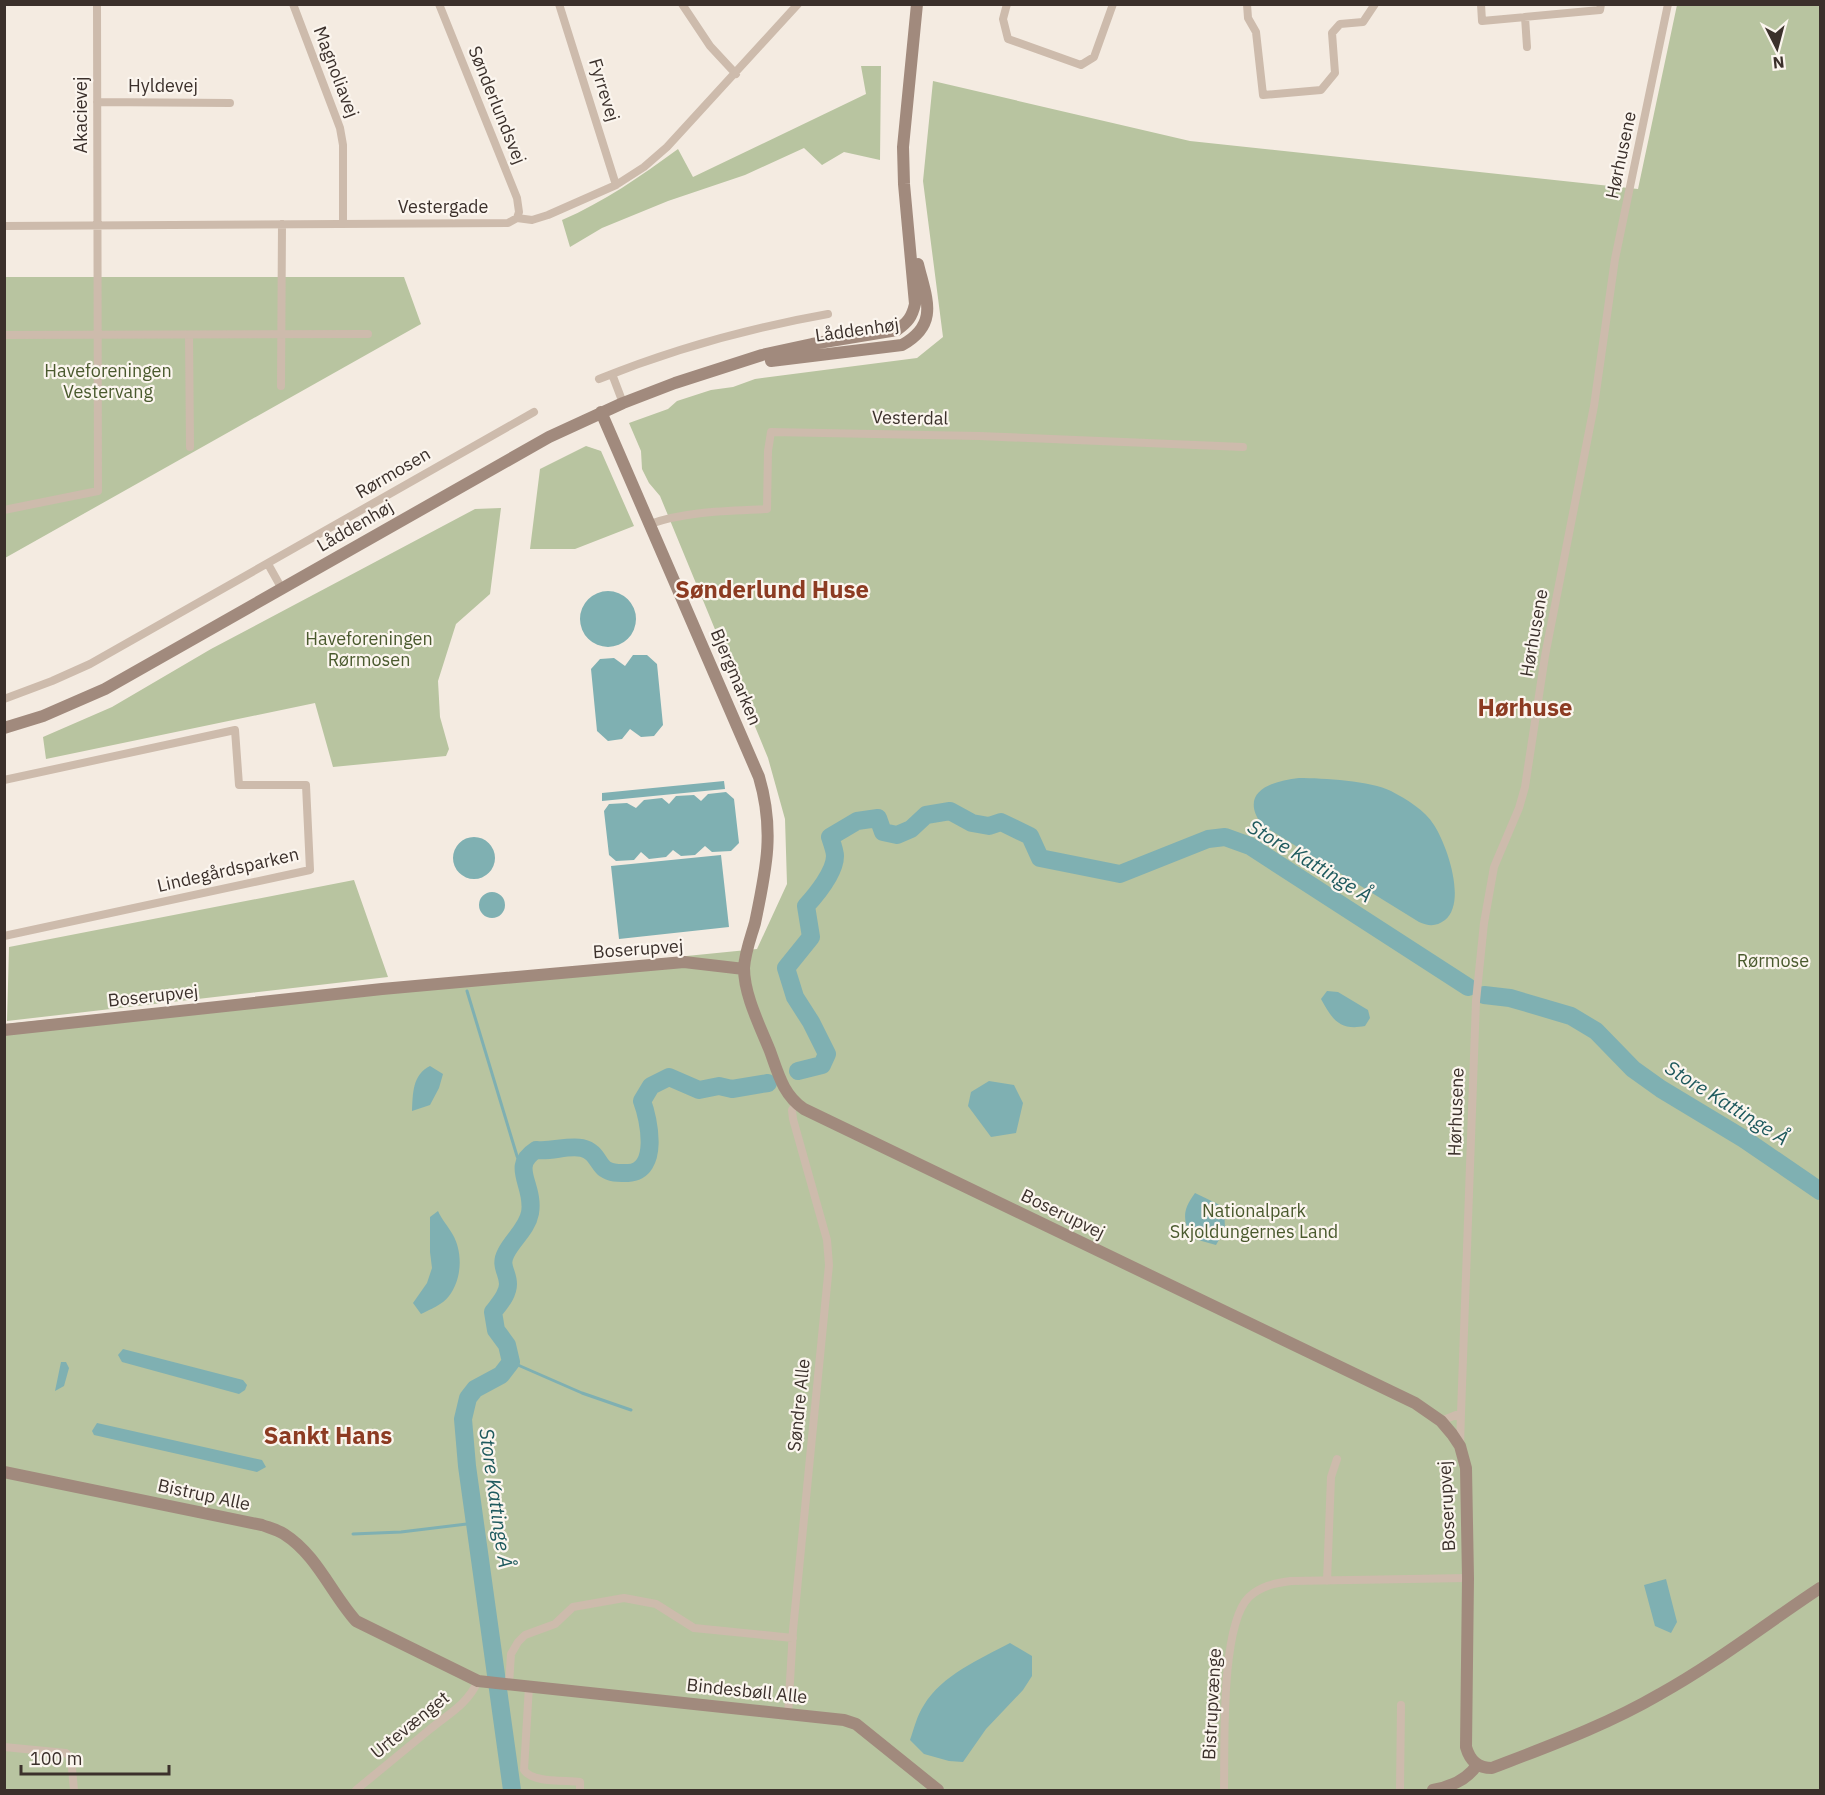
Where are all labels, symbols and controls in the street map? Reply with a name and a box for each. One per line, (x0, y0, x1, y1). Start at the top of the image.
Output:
north arrow (1747, 18, 1807, 78)
street label: Magnoliavej (309, 23, 364, 121)
street label: Sønderlundsvej (463, 42, 532, 167)
text: N (1772, 52, 1785, 73)
street label: Fyrrevej (584, 56, 625, 124)
street label: Hyldevej (128, 74, 198, 97)
street label: Akacievej (69, 77, 92, 153)
street label: Hørhusene (1600, 109, 1641, 201)
street label: Vestergade (398, 195, 488, 218)
street label: Låddenhøj (813, 312, 900, 347)
park label: Haveforeningen Vestervang (44, 359, 172, 403)
street label: Vesterdal (872, 405, 949, 430)
street label: Rørmosen (351, 442, 434, 503)
street label: Låddenhøj (312, 494, 397, 557)
district label: Sønderlund Huse (675, 573, 869, 605)
street label: Hørhusene (1514, 587, 1553, 679)
street label: Bjergmarken (706, 625, 767, 729)
park label: Haveforeningen Rørmosen (305, 627, 433, 671)
district label: Hørhuse (1478, 691, 1573, 723)
water label: Store Kattinge Å (1243, 813, 1378, 908)
street label: Lindegårdsparken (155, 842, 301, 897)
street label: Boserupvej (592, 934, 684, 963)
park label: Rørmose (1737, 949, 1809, 972)
street label: Boserupvej (107, 979, 199, 1012)
water label: Store Kattinge Å (1660, 1054, 1794, 1151)
street label: Hørhusene (1442, 1067, 1469, 1157)
street label: Boserupvej (1017, 1183, 1109, 1244)
park label: Nationalpark Skjoldungernes Land (1170, 1199, 1338, 1243)
street label: Søndre Alle (782, 1357, 815, 1452)
district label: Sankt Hans (264, 1419, 392, 1451)
water label: Store Kattinge Å (473, 1426, 520, 1570)
street label: Boserupvej (1433, 1460, 1460, 1552)
street label: Bistrup Alle (156, 1474, 253, 1516)
street label: Bistrupvænge (1197, 1647, 1226, 1761)
street label: Bindesbøll Alle (686, 1673, 809, 1708)
street label: Urtevænget (366, 1686, 454, 1763)
scale bar (21, 1738, 170, 1776)
text: 100 m (30, 1747, 82, 1770)

